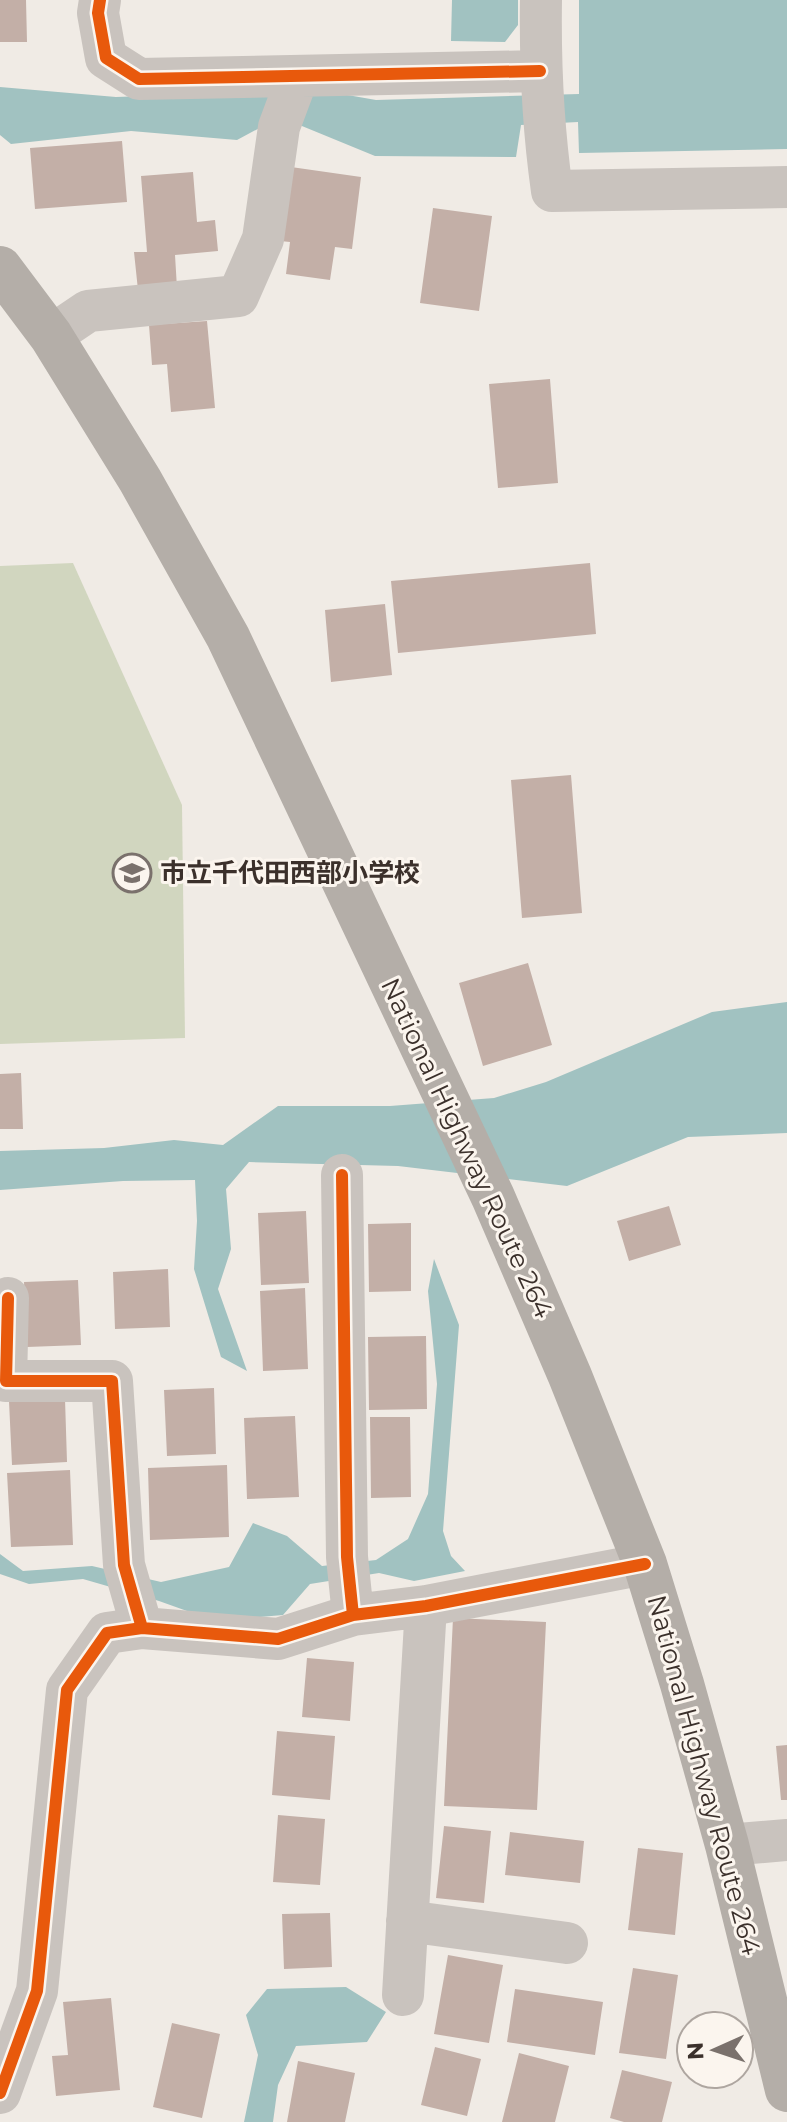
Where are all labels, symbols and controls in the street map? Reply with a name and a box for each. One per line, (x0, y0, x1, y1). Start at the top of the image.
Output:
school or university icon: 市立千代田西部小学校 (111, 852, 153, 894)
place label: 市立千代田西部小学校 (160, 857, 420, 889)
street label: National Highway Route 264 (374, 973, 560, 1323)
street label: National Highway Route 264 (640, 1592, 768, 1958)
north arrow (675, 2010, 755, 2090)
text: N (682, 2041, 709, 2061)

